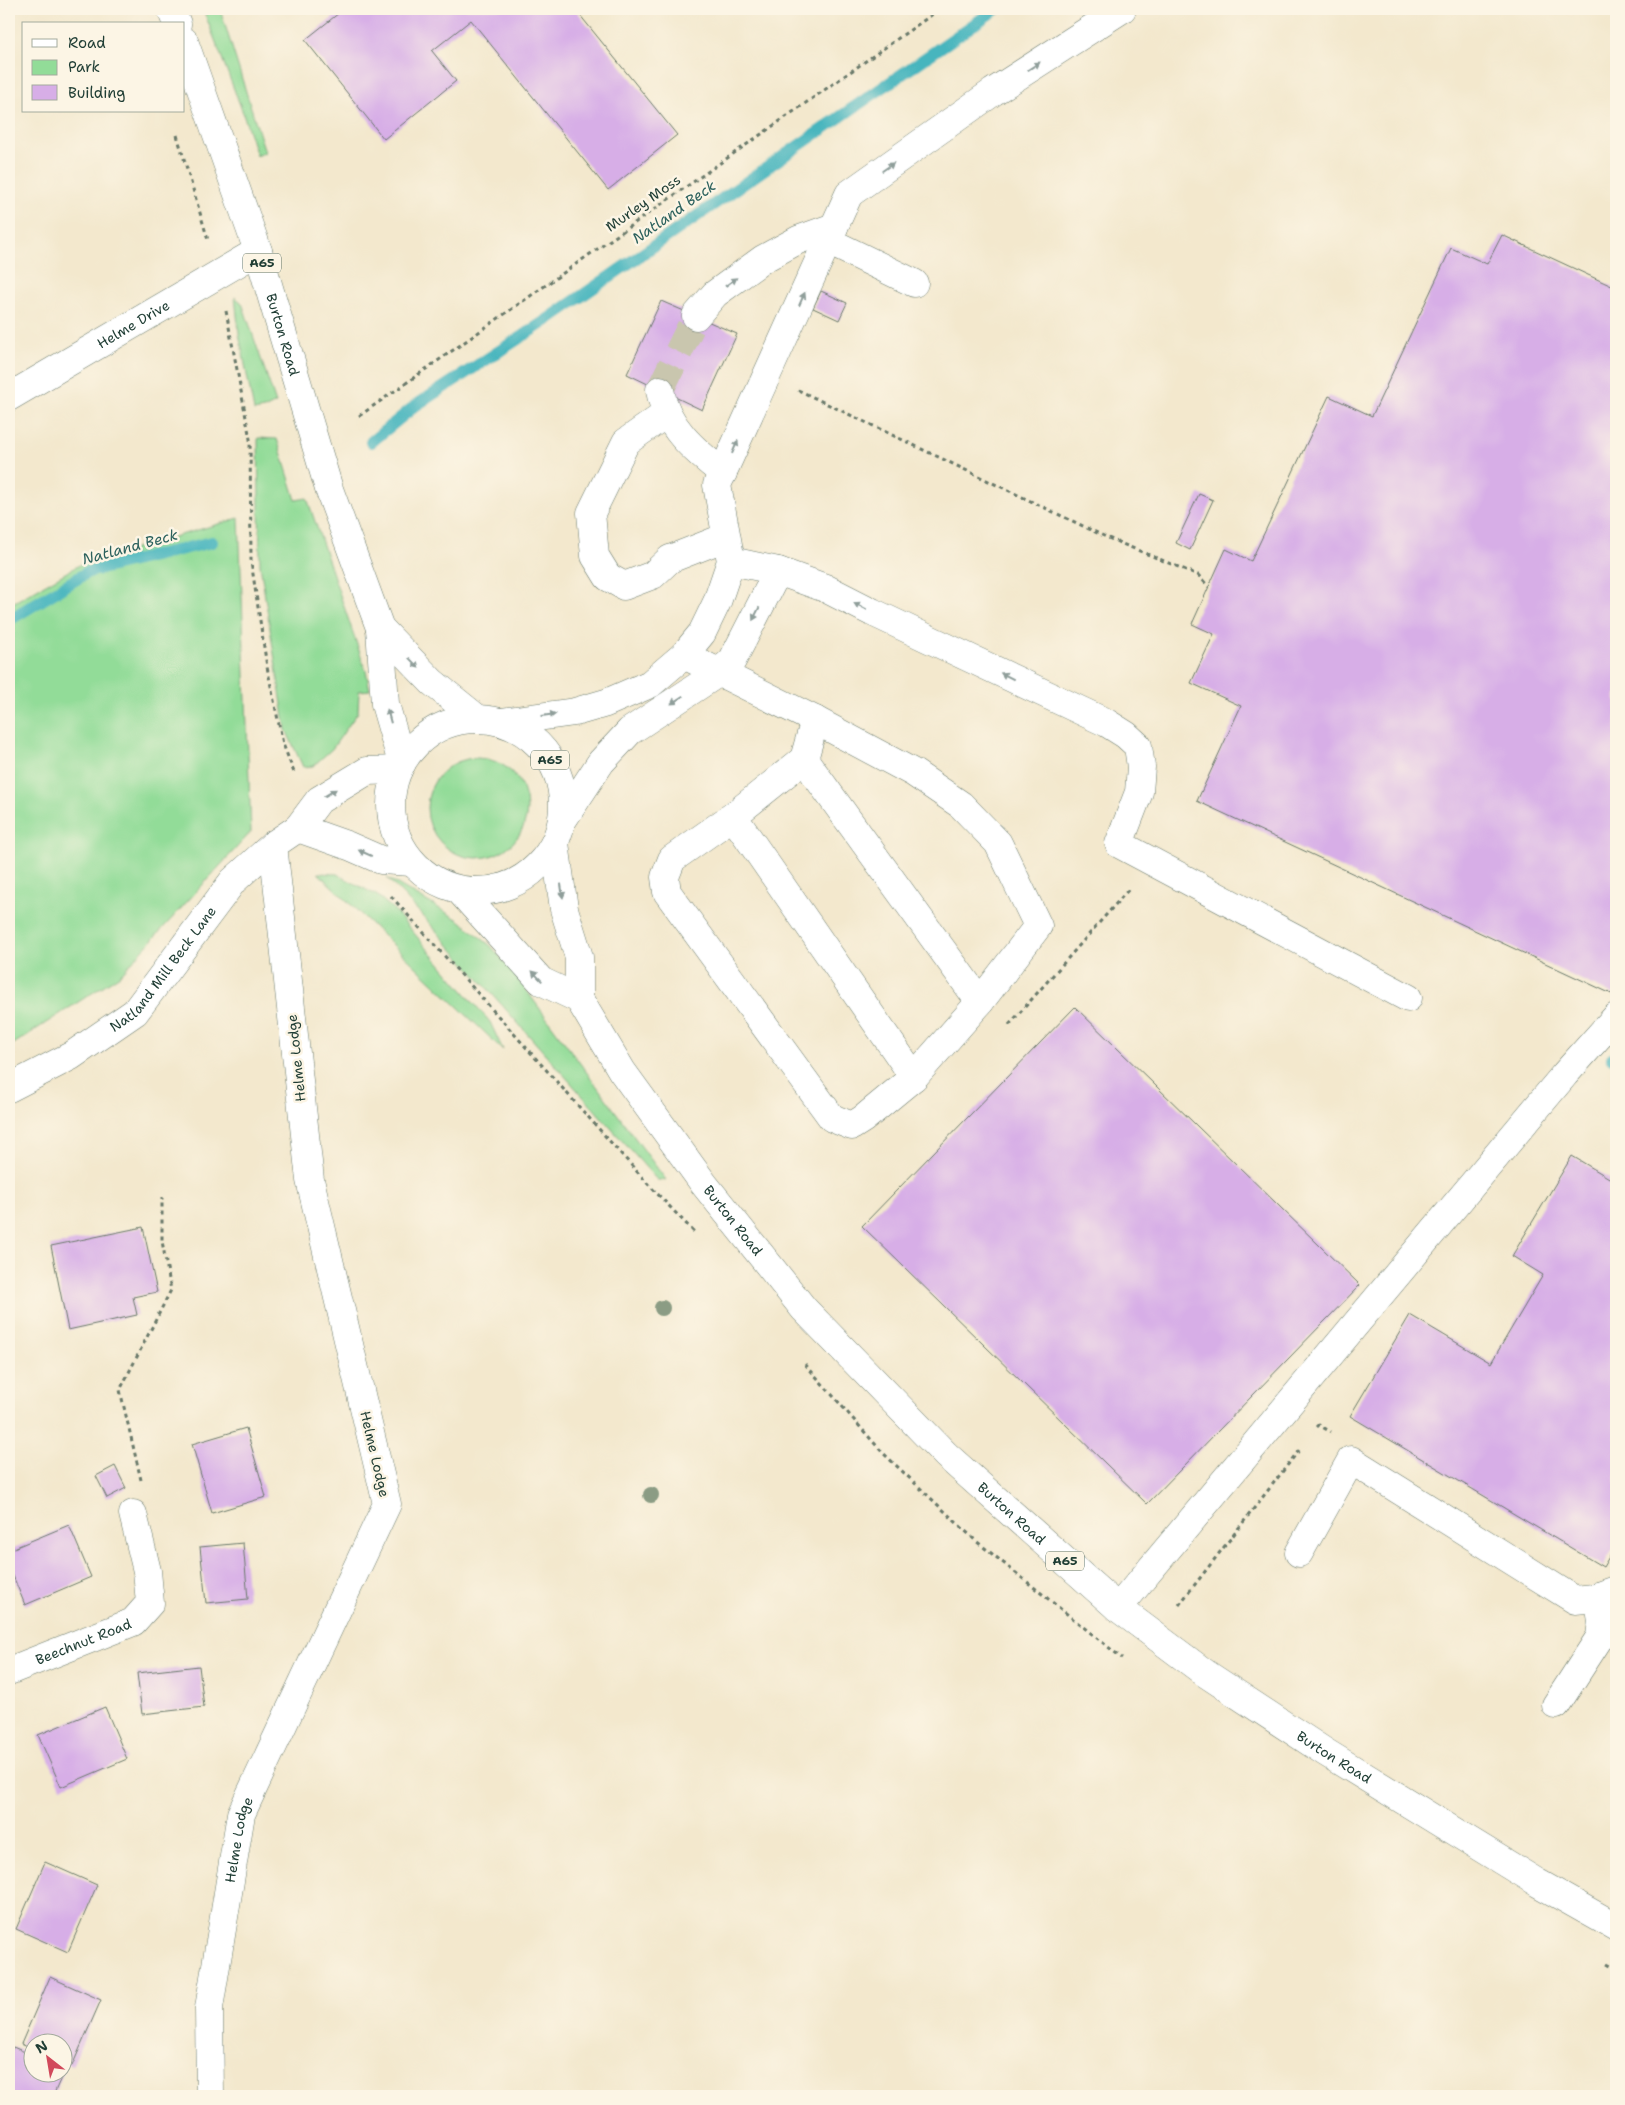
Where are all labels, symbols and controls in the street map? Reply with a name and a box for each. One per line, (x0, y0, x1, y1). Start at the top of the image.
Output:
legend (22, 22, 185, 112)
text: Road (68, 33, 106, 53)
text: Park (68, 57, 100, 77)
one-way arrow (1028, 61, 1041, 70)
text: Building (68, 83, 125, 103)
one-way arrow (881, 162, 895, 172)
street label: Murley Moss (602, 171, 684, 235)
water label: Natland Beck (628, 175, 720, 248)
road number: A65 (243, 254, 281, 272)
one-way arrow (724, 277, 737, 287)
street label: Burton Road (262, 291, 304, 378)
one-way arrow (798, 292, 806, 306)
street label: Helme Drive (94, 296, 173, 352)
one-way arrow (731, 440, 739, 454)
water label: Natland Beck (80, 525, 180, 569)
one-way arrow (853, 602, 867, 610)
one-way arrow (752, 607, 760, 621)
one-way arrow (408, 657, 420, 669)
one-way arrow (1000, 671, 1014, 679)
one-way arrow (671, 695, 684, 705)
one-way arrow (384, 708, 392, 723)
one-way arrow (542, 711, 558, 719)
road number: A65 (531, 750, 569, 770)
one-way arrow (324, 789, 337, 798)
one-way arrow (358, 849, 372, 857)
one-way arrow (558, 884, 566, 900)
street label: Natland Mill Beck Lane (106, 902, 220, 1036)
one-way arrow (531, 970, 543, 982)
street label: Helme Lodge (282, 1013, 310, 1103)
street label: Burton Road (700, 1182, 767, 1259)
street label: Helme Lodge (356, 1409, 394, 1499)
street label: Burton Road (974, 1478, 1049, 1548)
road number: A65 (1046, 1552, 1084, 1570)
street label: Beechnut Road (33, 1614, 134, 1669)
street label: Burton Road (1293, 1727, 1375, 1787)
street label: Helme Lodge (221, 1794, 257, 1884)
north arrow (22, 2032, 72, 2082)
text: N (32, 2036, 51, 2057)

